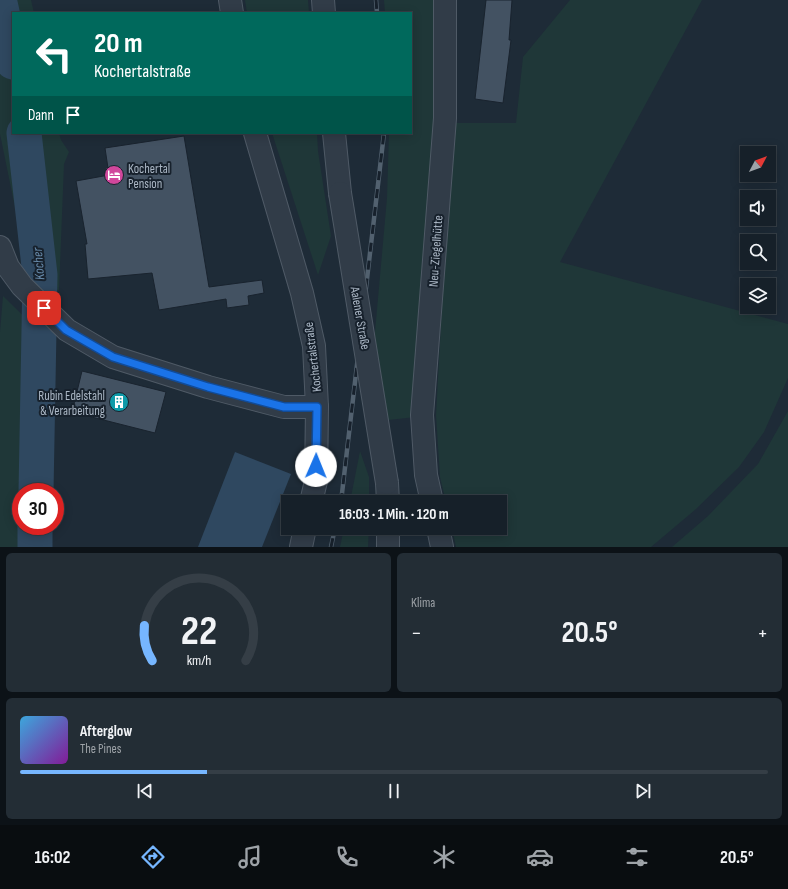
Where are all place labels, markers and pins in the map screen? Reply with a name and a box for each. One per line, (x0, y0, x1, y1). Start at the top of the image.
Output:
place label: Kochertal Pension (128, 161, 170, 192)
hotel icon: Kochertal Pension (103, 164, 125, 186)
pin (27, 291, 61, 325)
place label: Rubin Edelstahl & Verarbeitung (38, 388, 105, 419)
building icon: Rubin Edelstahl & Verarbeitung (108, 391, 130, 413)

